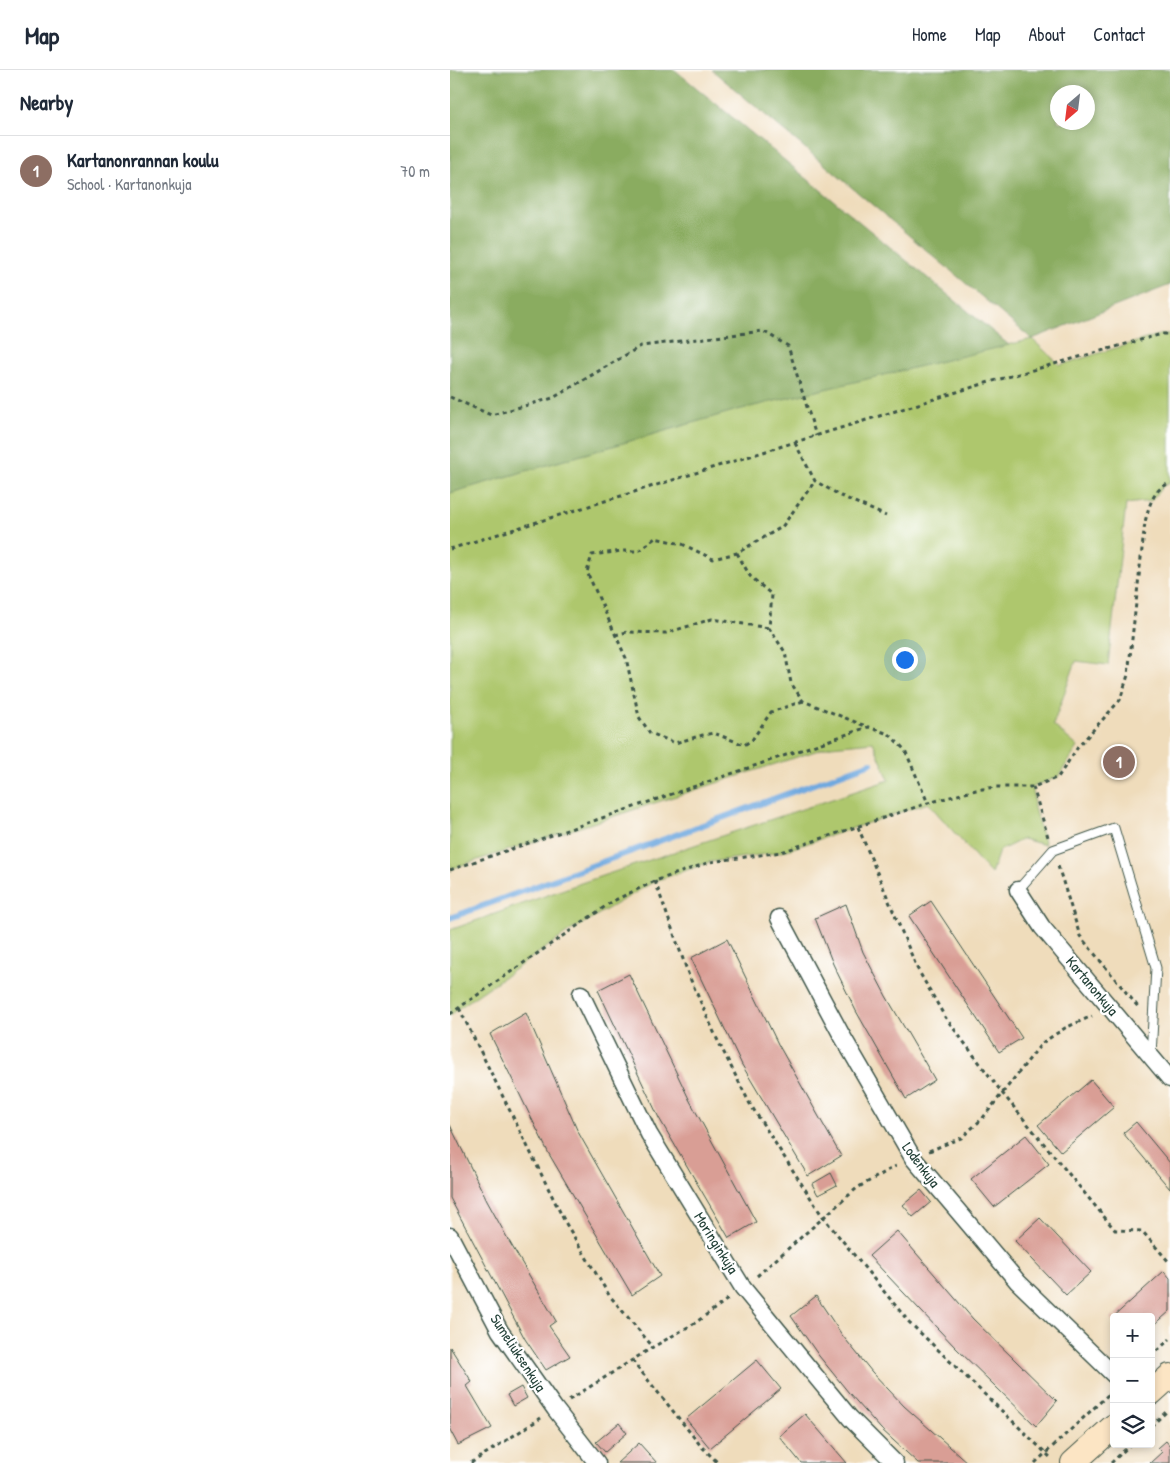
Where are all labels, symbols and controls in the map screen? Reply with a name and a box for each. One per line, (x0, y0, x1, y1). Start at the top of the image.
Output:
text: Map (25, 19, 59, 51)
text: Home (912, 22, 947, 47)
text: Map (975, 22, 1000, 47)
text: About (1028, 22, 1065, 47)
text: Contact (1093, 22, 1145, 47)
north arrow (1050, 85, 1095, 130)
text: Nearby (20, 88, 73, 117)
text: Kartanonrannan koulu (67, 147, 219, 173)
text: 1 (33, 160, 39, 182)
text: 70 m (400, 160, 430, 182)
text: School · Kartanonkuja (67, 173, 192, 195)
your location (892, 647, 918, 673)
pin: 1 (1103, 743, 1135, 781)
street label: Kartanonkuja (1061, 951, 1124, 1020)
street label: Lodenkuja (897, 1138, 945, 1192)
street label: Moringinkuja (689, 1208, 744, 1278)
street label: Sumeliuksenkuja (485, 1310, 551, 1396)
map controls (1110, 1313, 1155, 1448)
button: + (1110, 1313, 1155, 1358)
button: − (1110, 1358, 1155, 1403)
button: layers (1110, 1403, 1155, 1448)

